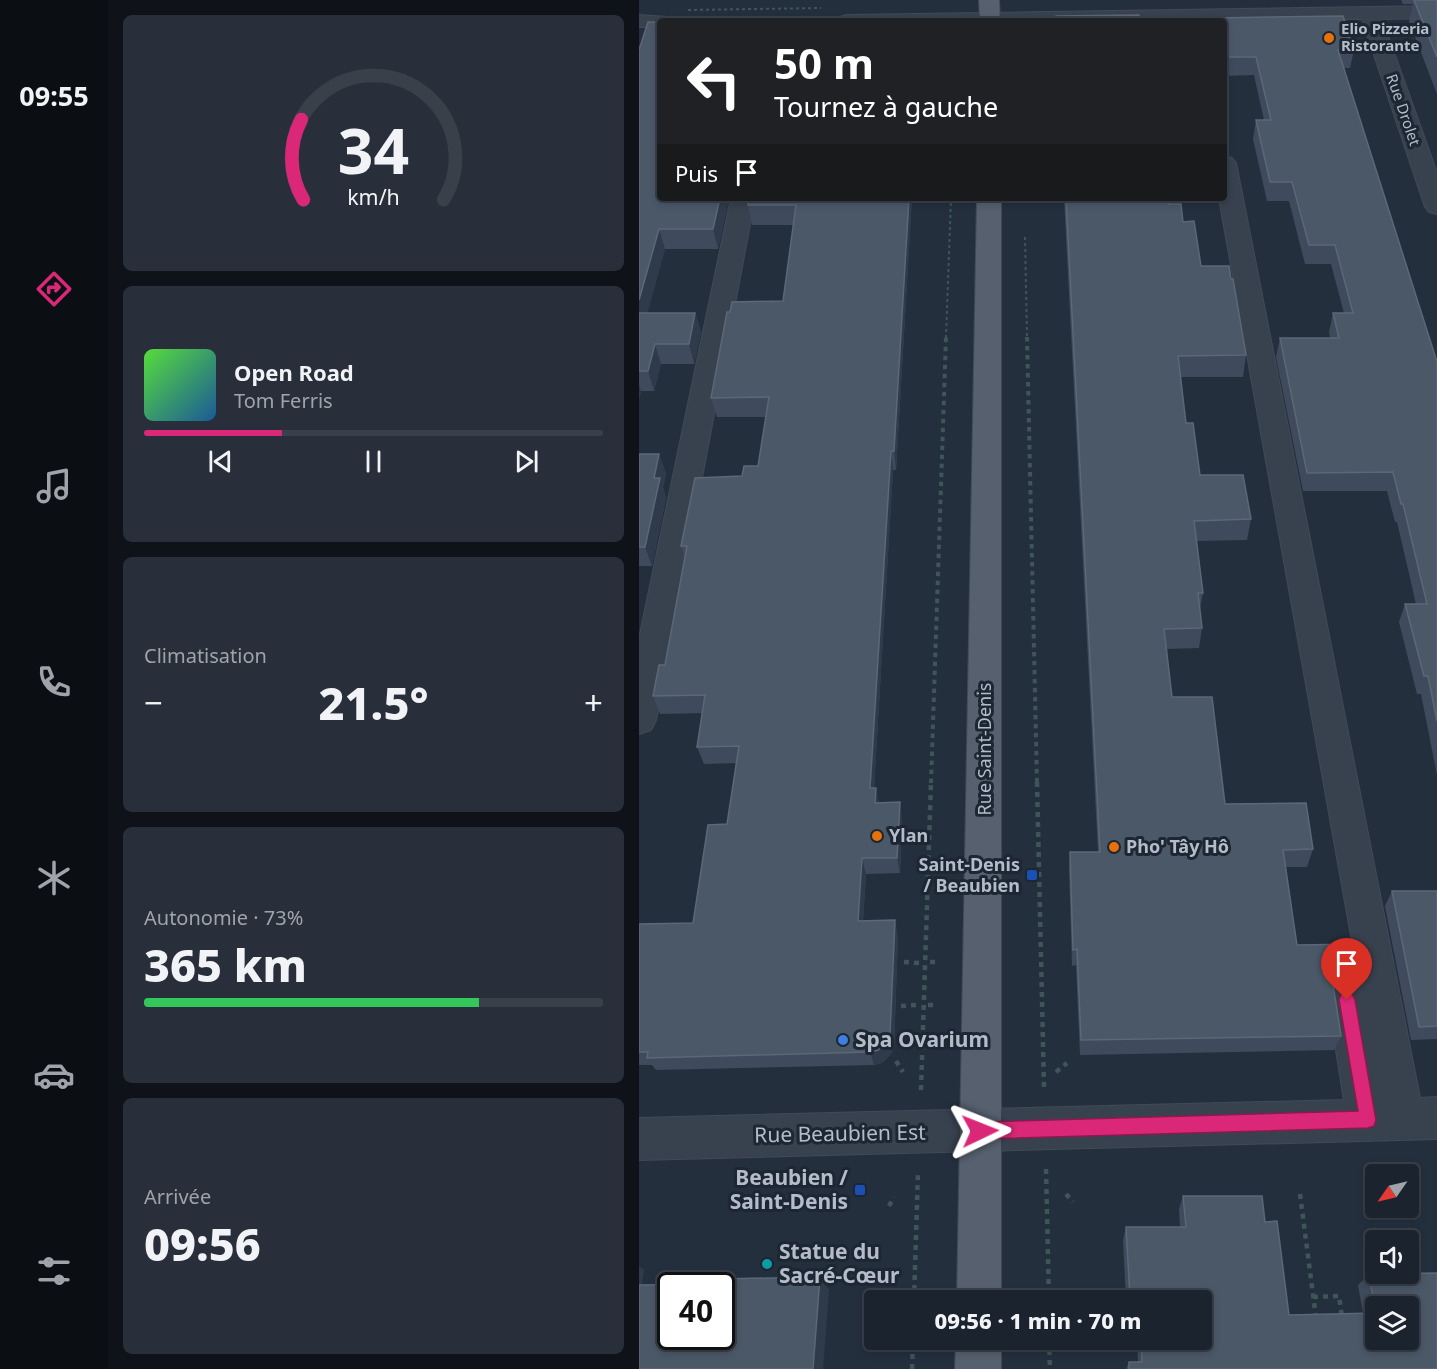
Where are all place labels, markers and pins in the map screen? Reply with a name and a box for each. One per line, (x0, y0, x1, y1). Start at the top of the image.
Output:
place label: Elio Pizzeria Ristorante (1341, 18, 1429, 55)
marker: Elio Pizzeria Ristorante (1322, 31, 1336, 45)
place label: Ylan (889, 823, 928, 847)
marker: Ylan (870, 829, 884, 843)
place label: Pho' Tây Hô (1126, 834, 1229, 858)
marker: Pho' Tây Hô (1107, 840, 1121, 854)
place label: Saint-Denis / Beaubien (919, 852, 1020, 897)
marker: Saint-Denis / Beaubien (1025, 868, 1039, 882)
pin (1321, 938, 1372, 1000)
place label: Spa Ovarium (855, 1025, 989, 1053)
marker: Spa Ovarium (836, 1033, 850, 1047)
place label: Beaubien / Saint-Denis (730, 1163, 848, 1215)
marker: Beaubien / Saint-Denis (853, 1183, 867, 1197)
place label: Statue du Sacré-Cœur (779, 1237, 900, 1289)
marker: Statue du Sacré-Cœur (760, 1257, 774, 1271)

